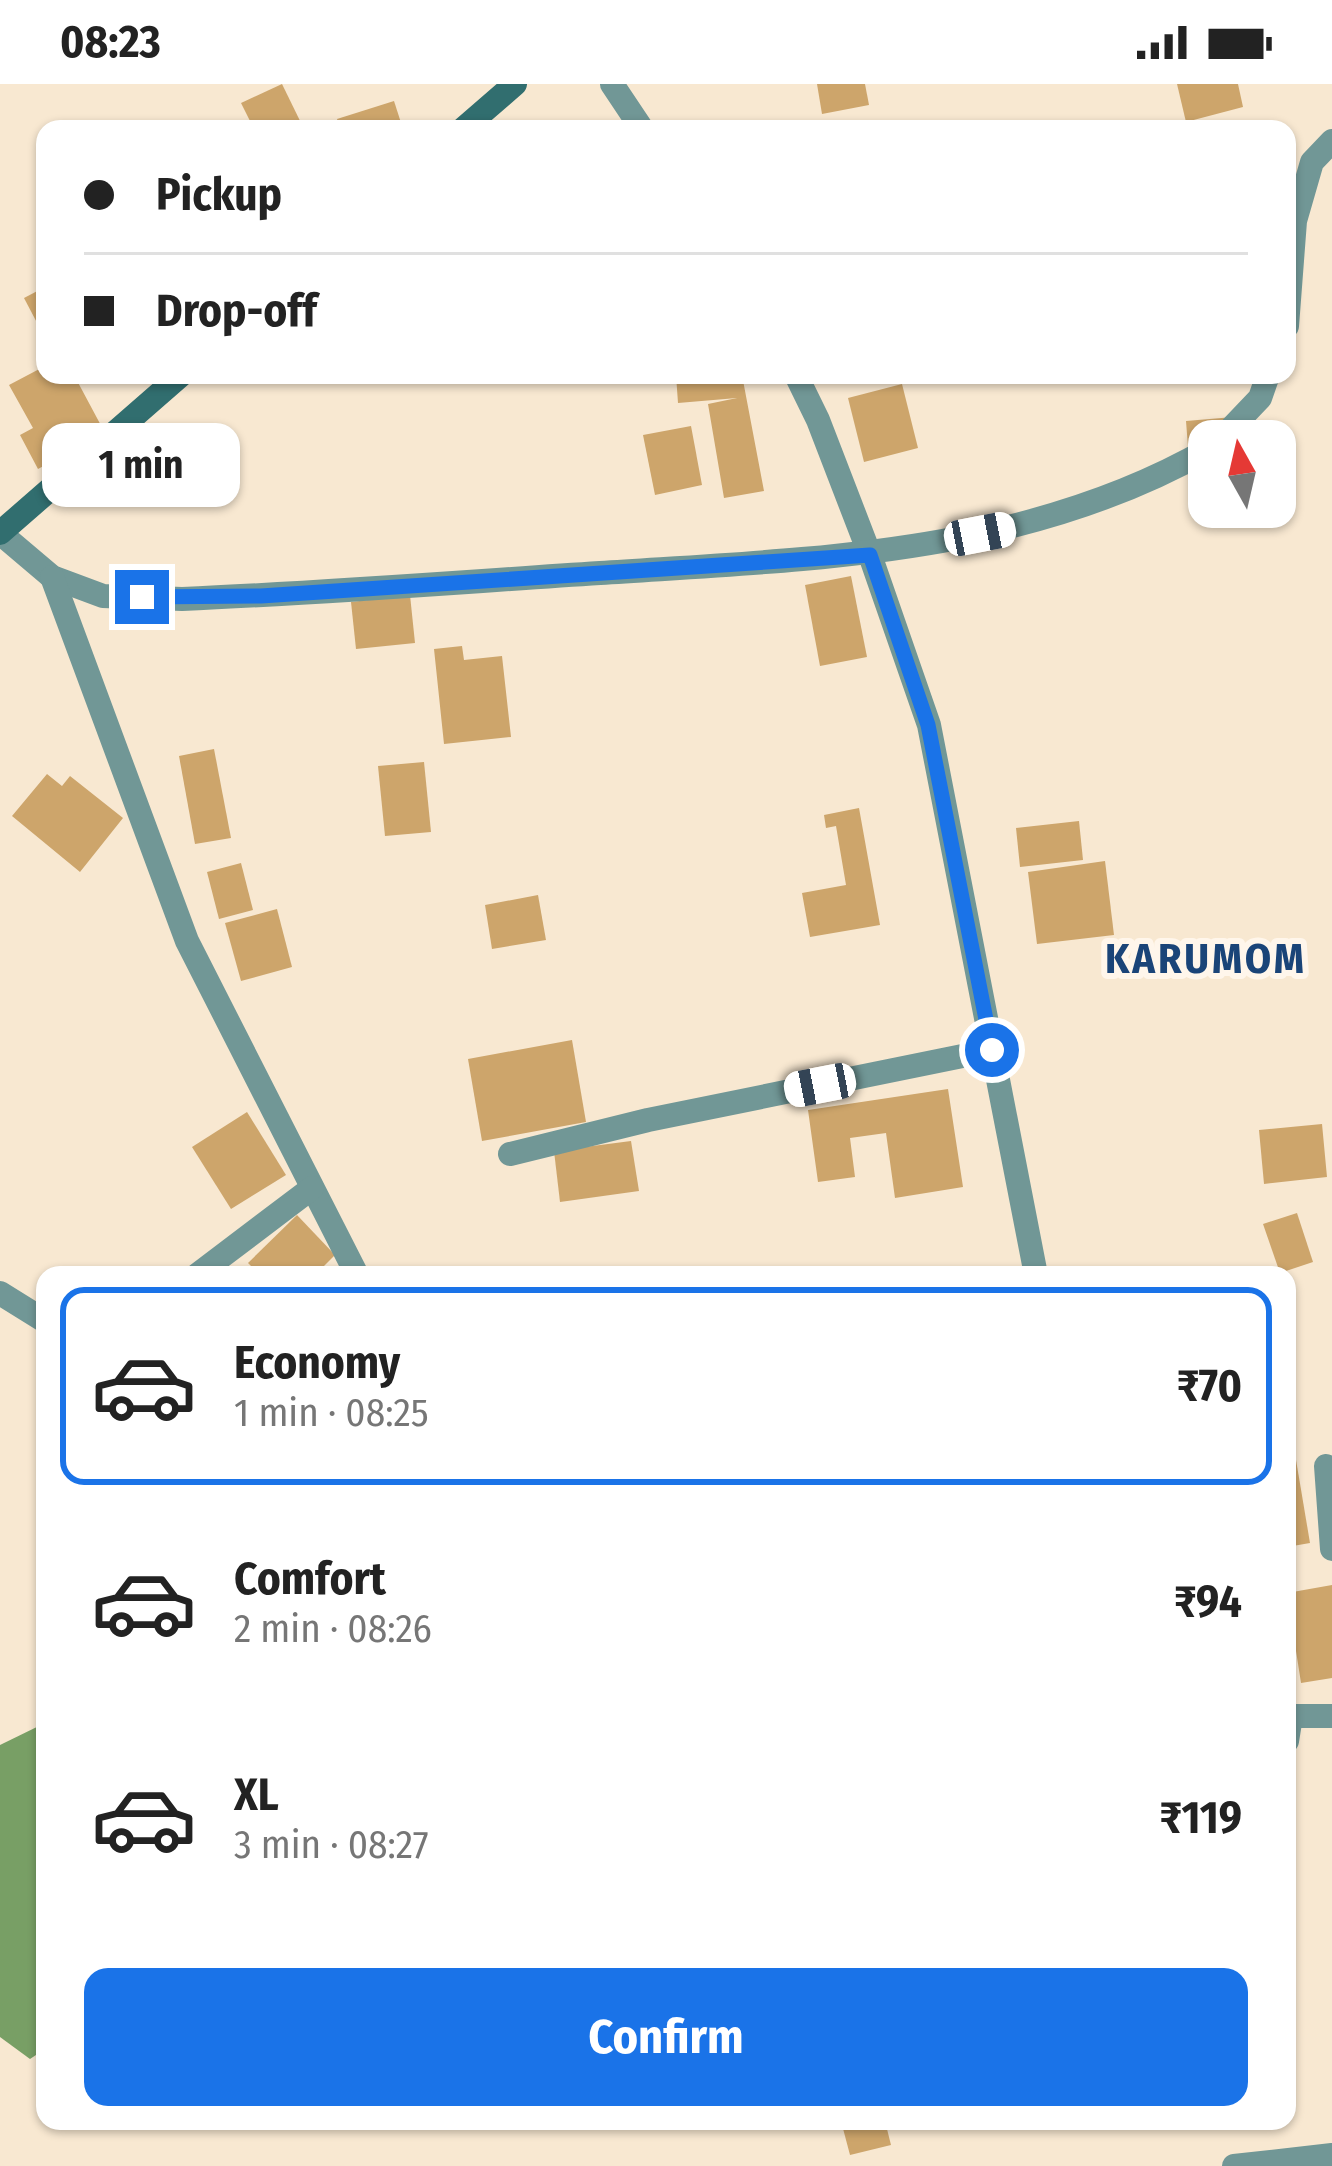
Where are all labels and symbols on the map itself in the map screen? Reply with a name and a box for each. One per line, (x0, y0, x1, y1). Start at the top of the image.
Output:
north arrow (1188, 420, 1296, 528)
callout: 1 min (43, 423, 241, 507)
car (941, 509, 1019, 559)
route end (115, 570, 169, 624)
district label: KARUMOM (1105, 934, 1307, 984)
route start (965, 1023, 1019, 1077)
car (781, 1060, 859, 1110)

